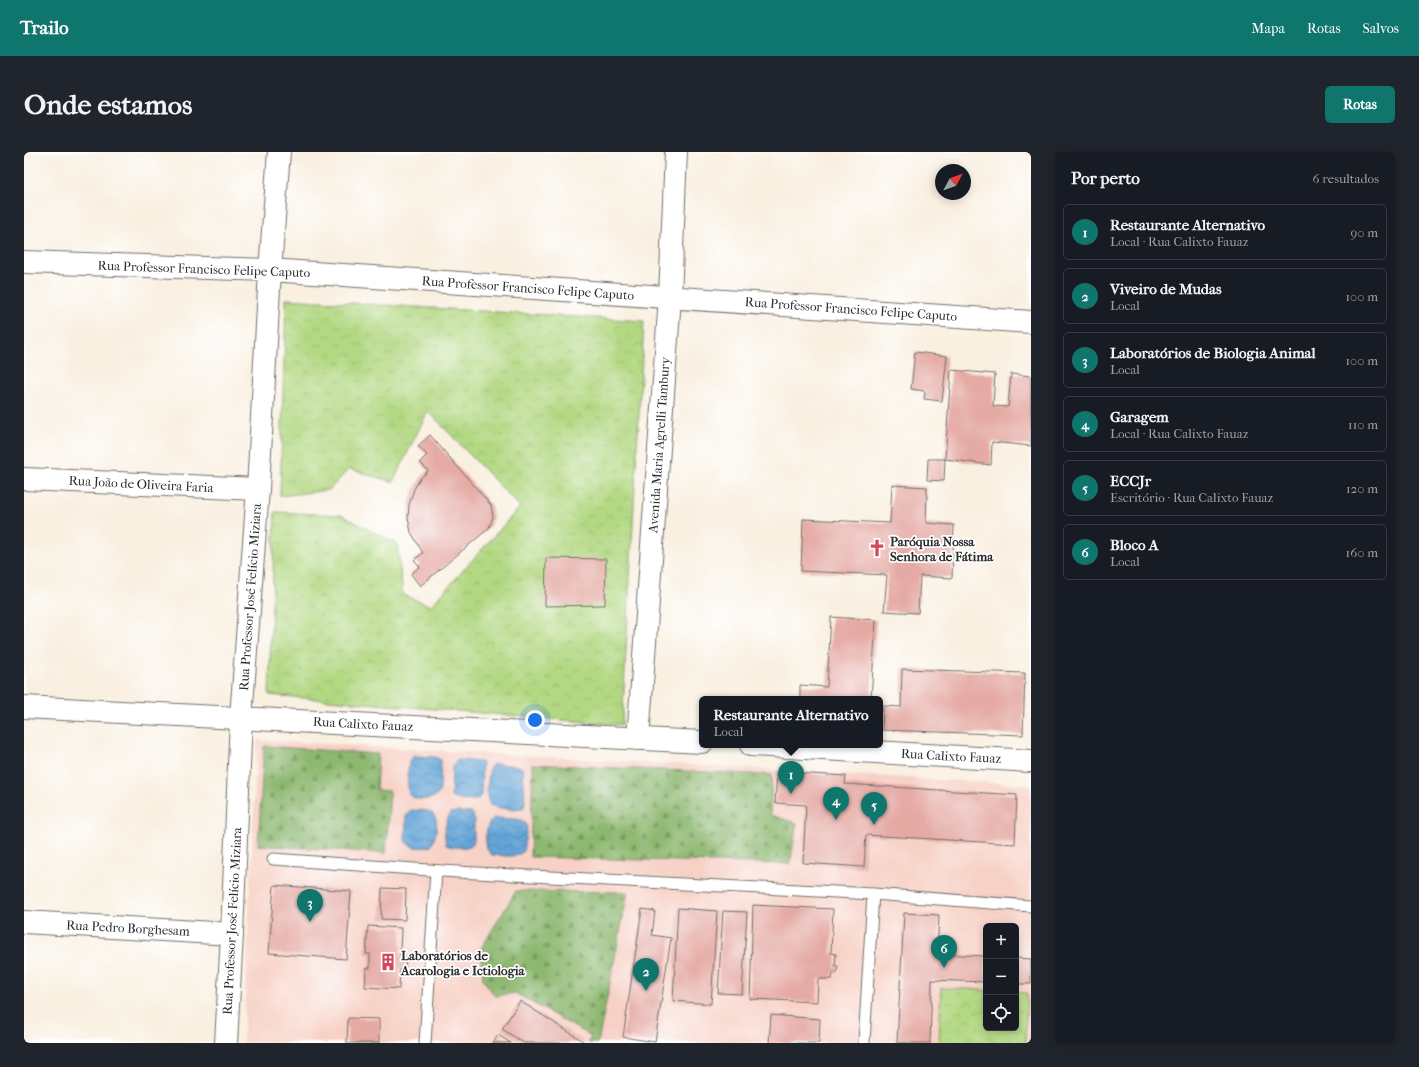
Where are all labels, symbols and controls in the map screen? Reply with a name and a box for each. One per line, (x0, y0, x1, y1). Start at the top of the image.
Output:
text: Trailo (20, 17, 69, 39)
text: Mapa (1252, 20, 1285, 37)
text: Rotas (1307, 20, 1341, 37)
text: Salvos (1363, 20, 1399, 37)
button: Rotas (1325, 86, 1395, 123)
text: Onde estamos (24, 88, 192, 121)
north arrow (935, 164, 971, 200)
text: Por perto (1071, 168, 1140, 188)
text: 6 resultados (1312, 171, 1379, 186)
text: Restaurante Alternativo (1110, 216, 1265, 234)
text: 1 (1083, 225, 1087, 240)
text: 90 m (1350, 225, 1378, 240)
text: Local · Rua Calixto Fauaz (1110, 234, 1248, 249)
street label: Rua Professor Francisco Felipe Caputo (97, 258, 311, 280)
street label: Rua Professor Francisco Felipe Caputo (421, 273, 635, 303)
text: Viveiro de Mudas (1110, 280, 1222, 298)
text: 2 (1082, 289, 1088, 304)
text: 100 m (1345, 289, 1378, 304)
street label: Rua Professor Francisco Felipe Caputo (744, 294, 958, 324)
text: Local (1110, 298, 1140, 313)
text: Laboratórios de Biologia Animal (1110, 344, 1316, 362)
text: 3 (1082, 353, 1088, 368)
text: 100 m (1345, 353, 1378, 368)
street label: Avenida Maria Agrelli Tambury (645, 356, 673, 534)
text: Local (1110, 362, 1140, 377)
text: Garagem (1110, 408, 1169, 426)
text: 4 (1081, 417, 1089, 432)
text: 110 m (1348, 417, 1378, 432)
text: Local · Rua Calixto Fauaz (1110, 426, 1248, 441)
text: ECCJr (1110, 472, 1151, 490)
street label: Rua João de Oliveira Faria (68, 473, 215, 495)
text: 5 (1082, 481, 1088, 496)
text: 120 m (1346, 481, 1378, 496)
text: Escritório · Rua Calixto Fauaz (1110, 490, 1273, 505)
street label: Rua Professor José Felício Miziara (236, 502, 264, 691)
place label: Paróquia Nossa Senhora de Fátima (890, 534, 994, 564)
text: Bloco A (1110, 536, 1159, 554)
church icon: Paróquia Nossa Senhora de Fátima (867, 538, 887, 558)
text: 6 (1081, 545, 1089, 560)
text: 160 m (1346, 545, 1378, 560)
text: Local (1110, 554, 1140, 569)
popup (699, 696, 883, 748)
text: Restaurante Alternativo (713, 706, 869, 724)
your location (525, 710, 545, 730)
street label: Rua Calixto Fauaz (312, 714, 414, 734)
text: Local (713, 724, 743, 739)
street label: Rua Calixto Fauaz (900, 746, 1002, 766)
pin: 1 (778, 761, 804, 794)
pin: 4 (823, 787, 849, 820)
pin: 5 (861, 792, 887, 825)
street label: Rua Professor José Felício Miziara (220, 826, 244, 1015)
pin: 3 (297, 889, 323, 922)
street label: Rua Pedro Borghesam (66, 917, 190, 939)
map controls (983, 923, 1019, 1031)
button: + (983, 923, 1019, 959)
pin: 6 (931, 935, 957, 968)
place label: Laboratórios de Acarologia e Ictiologia (400, 948, 526, 979)
building icon: Laboratórios de Acarologia e Ictiologia (378, 952, 398, 972)
pin: 2 (633, 958, 659, 991)
button: − (983, 959, 1019, 995)
button: locate (983, 995, 1019, 1031)

